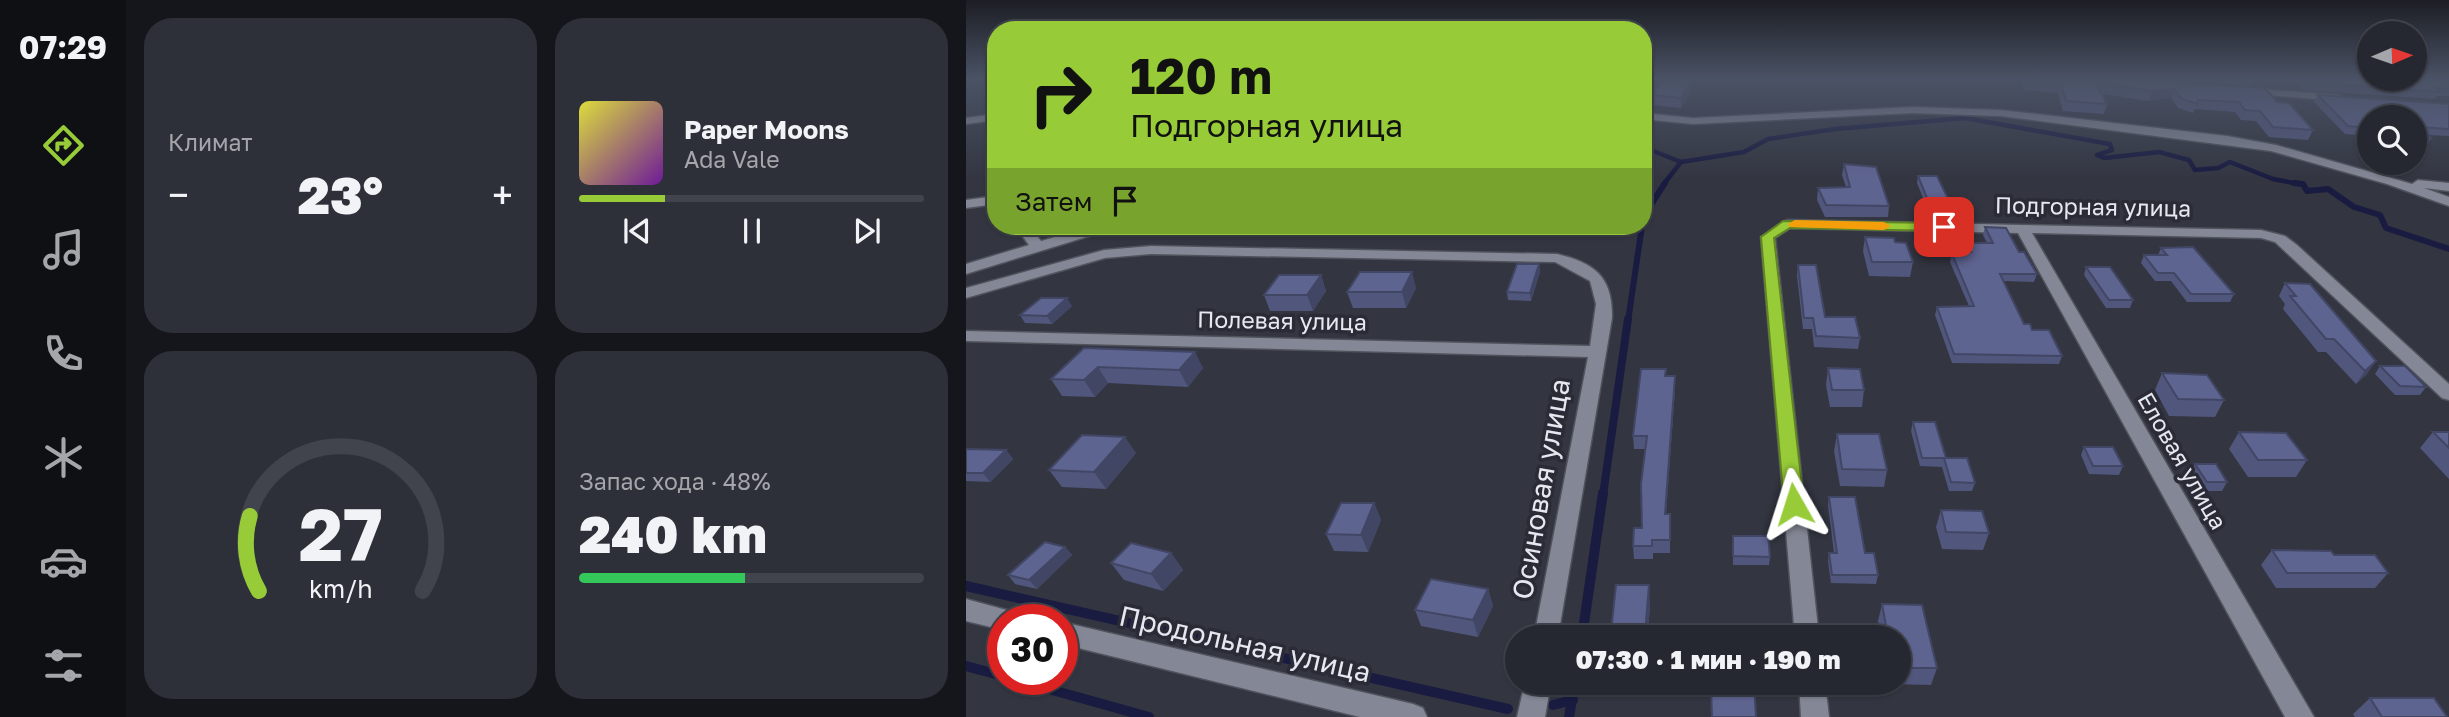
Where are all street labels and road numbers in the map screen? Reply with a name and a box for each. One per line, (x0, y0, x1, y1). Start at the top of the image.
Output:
street label: Подгорная улица (1995, 190, 2191, 222)
street label: Полевая улица (1197, 305, 1367, 335)
street label: Осиновая улица (1505, 376, 1576, 602)
street label: Еловая улица (2132, 387, 2233, 534)
street label: Продольная улица (1116, 599, 1374, 689)

